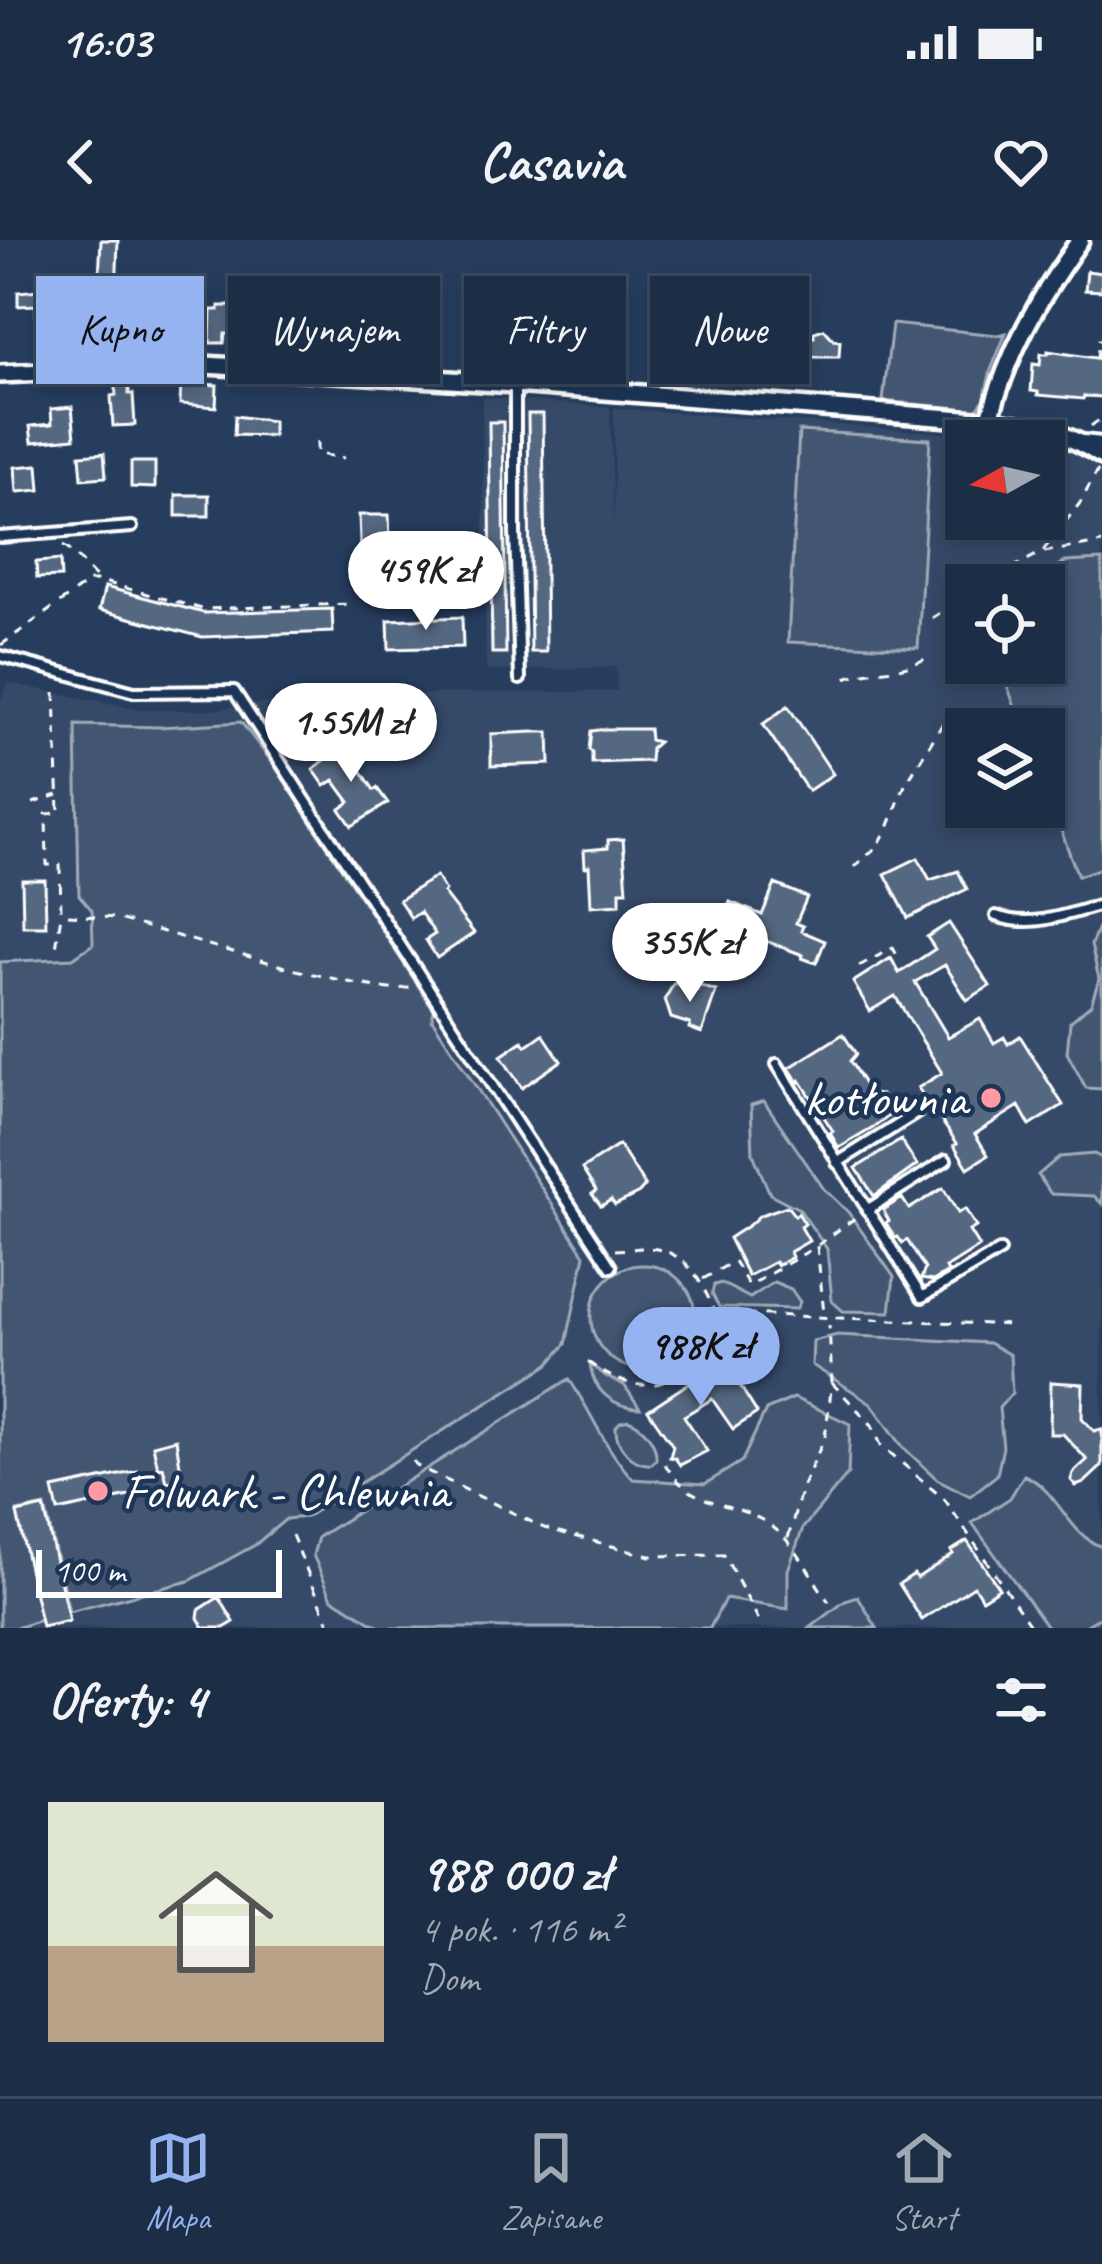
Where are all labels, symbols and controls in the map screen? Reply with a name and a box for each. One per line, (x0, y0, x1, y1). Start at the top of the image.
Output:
text: 16:03 (60, 14, 151, 71)
text: Casavia (479, 128, 623, 196)
icon: back (48, 129, 114, 195)
icon: heart (988, 129, 1054, 195)
chip: Kupno (36, 276, 204, 384)
chip: Wynajem (228, 276, 440, 384)
chip: Filtry (464, 276, 626, 384)
chip: Nowe (650, 276, 809, 384)
north arrow (945, 420, 1065, 540)
map controls (945, 420, 1065, 828)
pin: 459K zł (315, 531, 537, 633)
text: 459K zł (375, 545, 477, 594)
button: locate (945, 564, 1065, 684)
pin: 1.55M zł (227, 683, 475, 785)
text: 1.55M zł (292, 697, 410, 746)
button: layers (945, 708, 1065, 828)
pin: 355K zł (579, 903, 801, 1005)
text: 355K zł (639, 917, 741, 966)
place label: kotłownia (804, 1066, 971, 1130)
marker: kotłownia (978, 1085, 1004, 1111)
pin: 988K zł (590, 1307, 812, 1409)
text: 988K zł (650, 1321, 752, 1370)
place label: Folwark - Chlewnia (122, 1459, 453, 1523)
marker: Folwark - Chlewnia (85, 1478, 111, 1504)
scale bar (36, 1544, 282, 1597)
text: 100 m (54, 1550, 125, 1592)
icon: filters (988, 1667, 1054, 1733)
text: Oferty: 4 (48, 1668, 205, 1732)
text: 988 000 zł (420, 1841, 609, 1905)
icon: home (144, 1850, 288, 1994)
text: 4 pok. · 116 m² (420, 1905, 620, 1954)
text: Dom (420, 1954, 479, 2003)
tab: Mapa (145, 2125, 211, 2239)
tab: Zapisane (501, 2125, 601, 2239)
tab: Start (891, 2125, 957, 2239)

